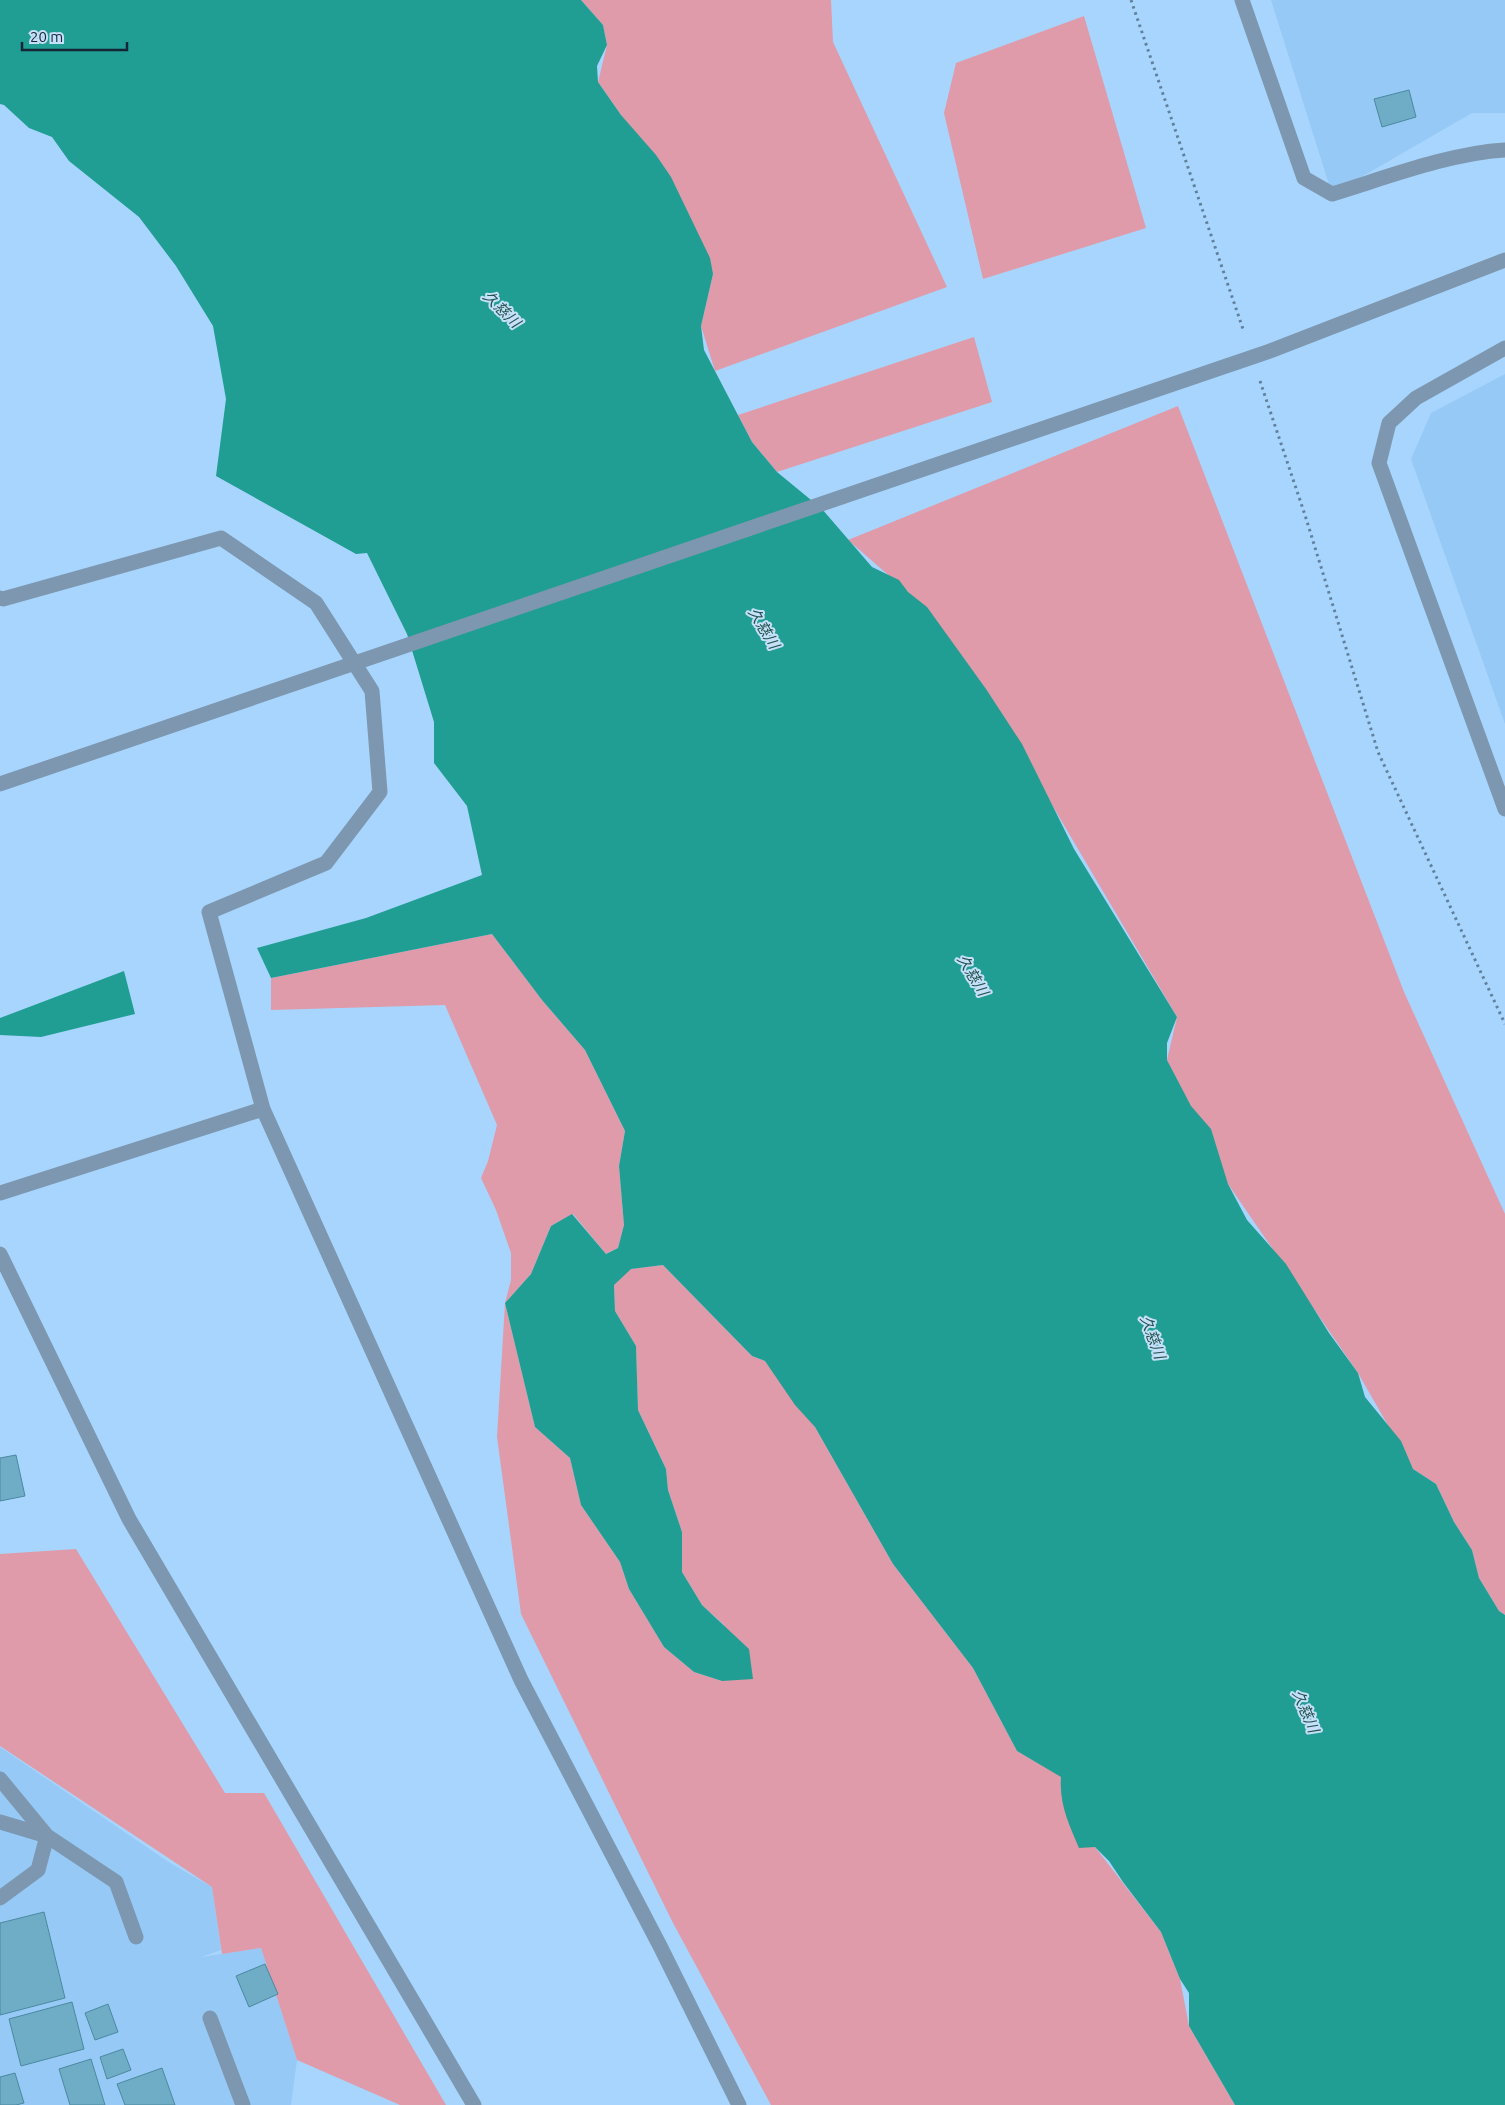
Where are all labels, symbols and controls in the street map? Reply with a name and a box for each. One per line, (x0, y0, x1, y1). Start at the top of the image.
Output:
scale bar (22, 20, 128, 52)
text: 20 m (30, 28, 63, 45)
water label: 久慈川 (480, 287, 526, 332)
water label: 久慈川 (745, 604, 784, 653)
water label: 久慈川 (954, 951, 993, 1000)
water label: 久慈川 (1137, 1313, 1169, 1363)
water label: 久慈川 (1289, 1687, 1323, 1737)

